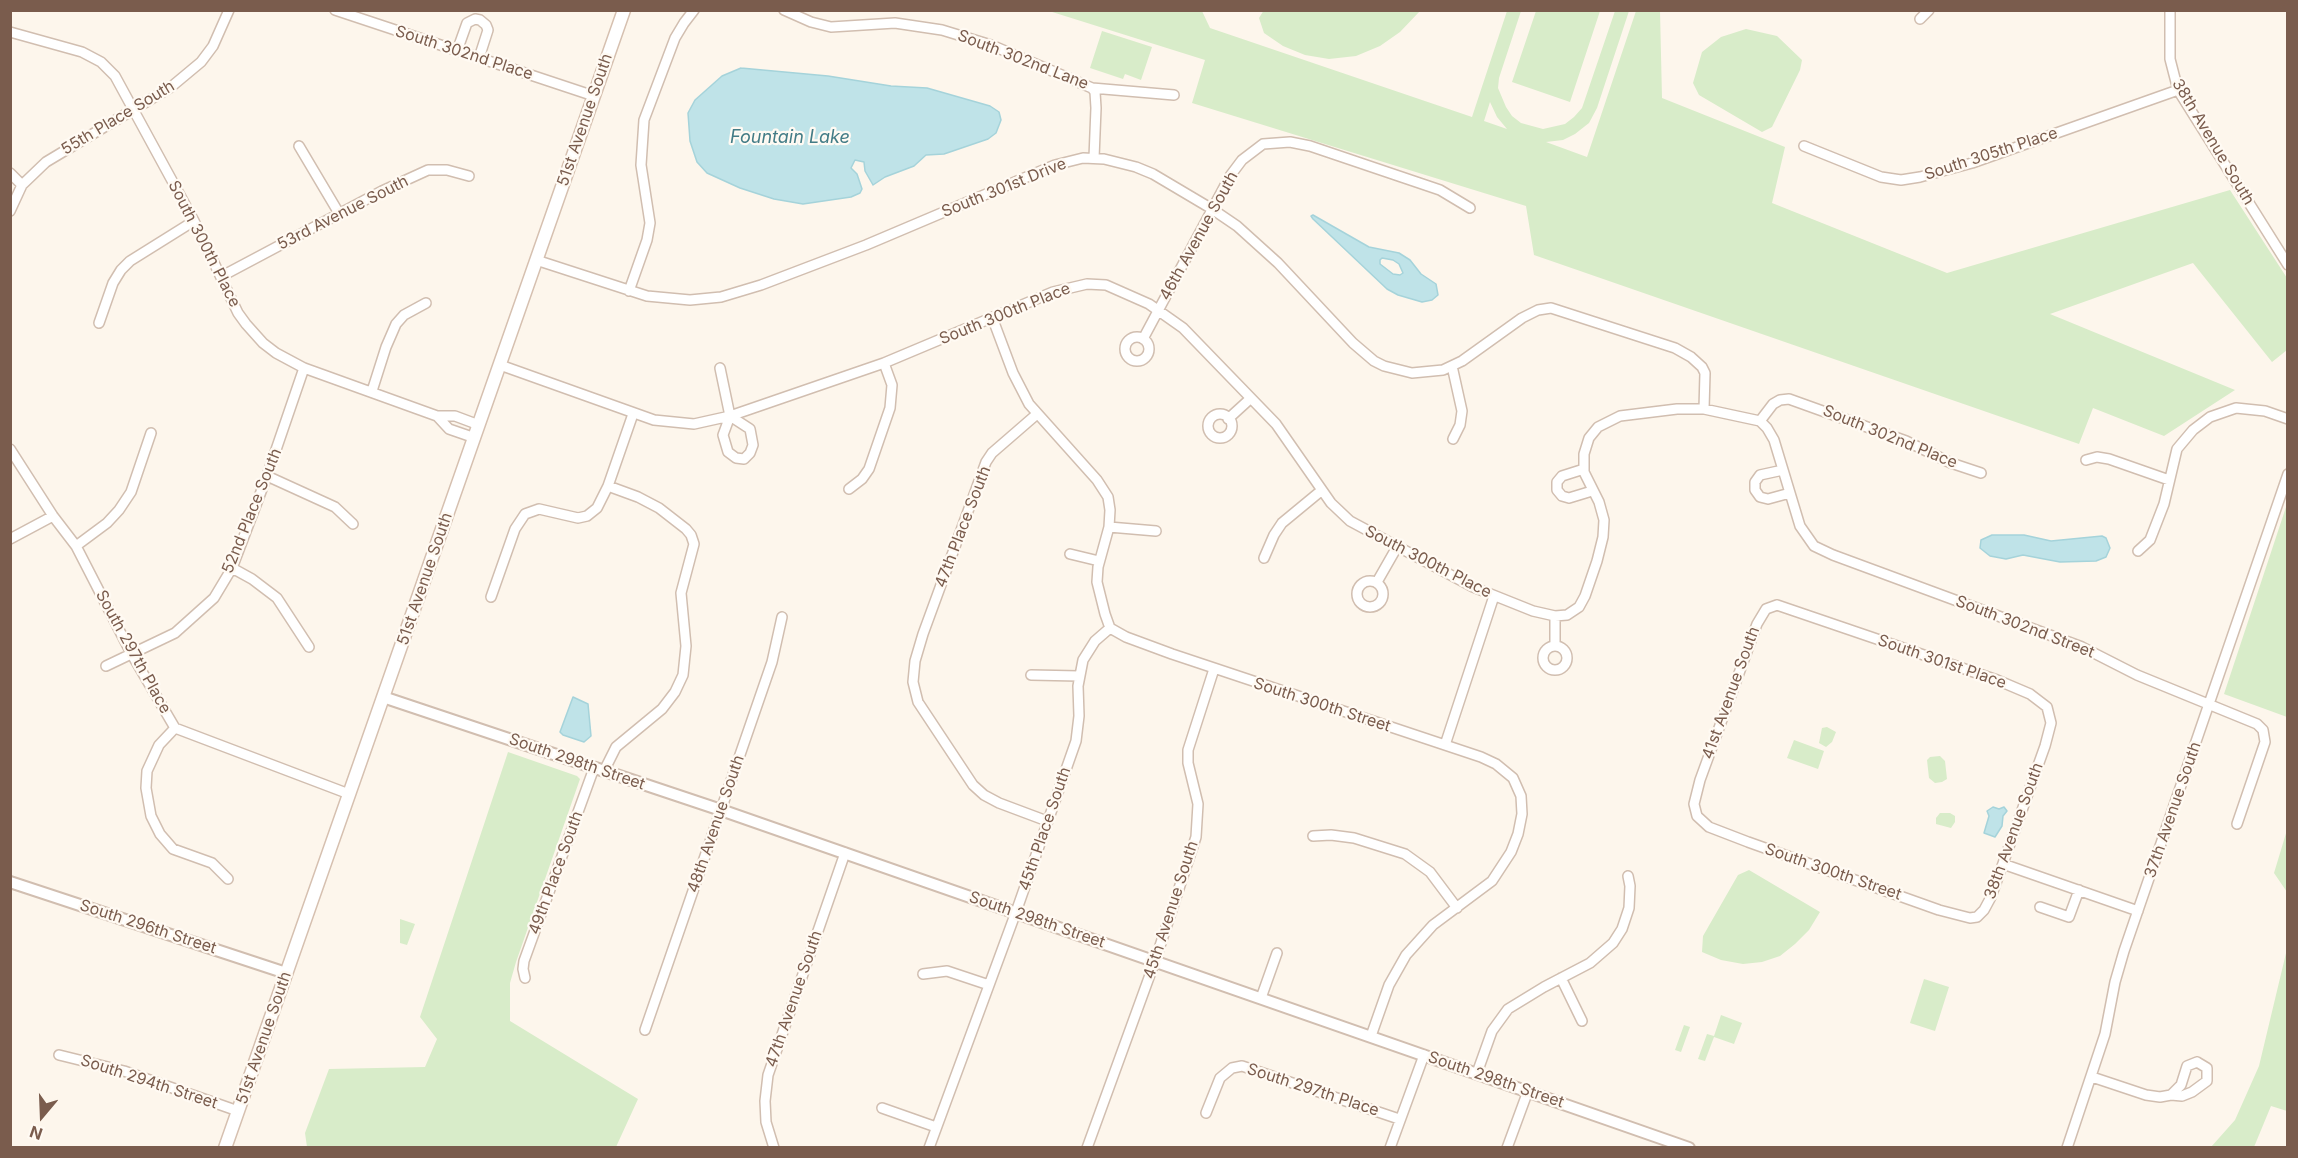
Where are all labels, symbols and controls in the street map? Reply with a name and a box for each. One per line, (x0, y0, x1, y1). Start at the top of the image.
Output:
street label: South 302nd Place (393, 22, 535, 84)
street label: South 302nd Lane (955, 26, 1091, 94)
street label: 51st Avenue South (553, 51, 617, 189)
street label: 38th Avenue South (2168, 75, 2258, 209)
street label: 55th Place South (58, 77, 178, 159)
street label: South 305th Place (1922, 123, 2060, 185)
water label: Fountain Lake (730, 127, 850, 149)
street label: South 301st Drive (939, 154, 1069, 222)
street label: 46th Avenue South (1156, 168, 1242, 304)
street label: 53rd Avenue South (274, 172, 412, 254)
street label: South 300th Place (164, 177, 244, 311)
street label: South 300th Place (937, 279, 1073, 349)
street label: South 302nd Place (1820, 401, 1960, 473)
street label: 52nd Place South (218, 446, 286, 576)
street label: 47th Place South (931, 464, 995, 590)
street label: 51st Avenue South (393, 510, 457, 648)
street label: South 300th Place (1361, 522, 1495, 602)
street label: South 297th Place (91, 587, 175, 717)
street label: South 302nd Street (1953, 592, 2097, 662)
street label: 41st Avenue South (1698, 624, 1764, 762)
street label: South 301st Place (1875, 631, 2009, 693)
street label: South 300th Street (1251, 674, 1393, 736)
street label: South 298th Street (507, 730, 647, 794)
street label: 37th Avenue South (2141, 739, 2205, 881)
street label: 48th Avenue South (683, 753, 749, 895)
street label: 38th Avenue South (1980, 760, 2048, 902)
street label: 45th Place South (1015, 765, 1075, 893)
street label: 49th Place South (525, 809, 587, 937)
street label: 45th Avenue South (1140, 839, 1202, 981)
street label: South 300th Street (1762, 840, 1904, 904)
street label: South 298th Street (967, 888, 1107, 952)
street label: South 296th Street (77, 896, 219, 958)
street label: 47th Avenue South (762, 928, 826, 1070)
street label: 51st Avenue South (232, 969, 296, 1107)
street label: South 298th Street (1426, 1048, 1566, 1112)
street label: South 294th Street (78, 1051, 220, 1113)
street label: South 297th Place (1245, 1060, 1381, 1120)
north arrow (12, 1086, 72, 1146)
text: N (27, 1122, 45, 1144)

